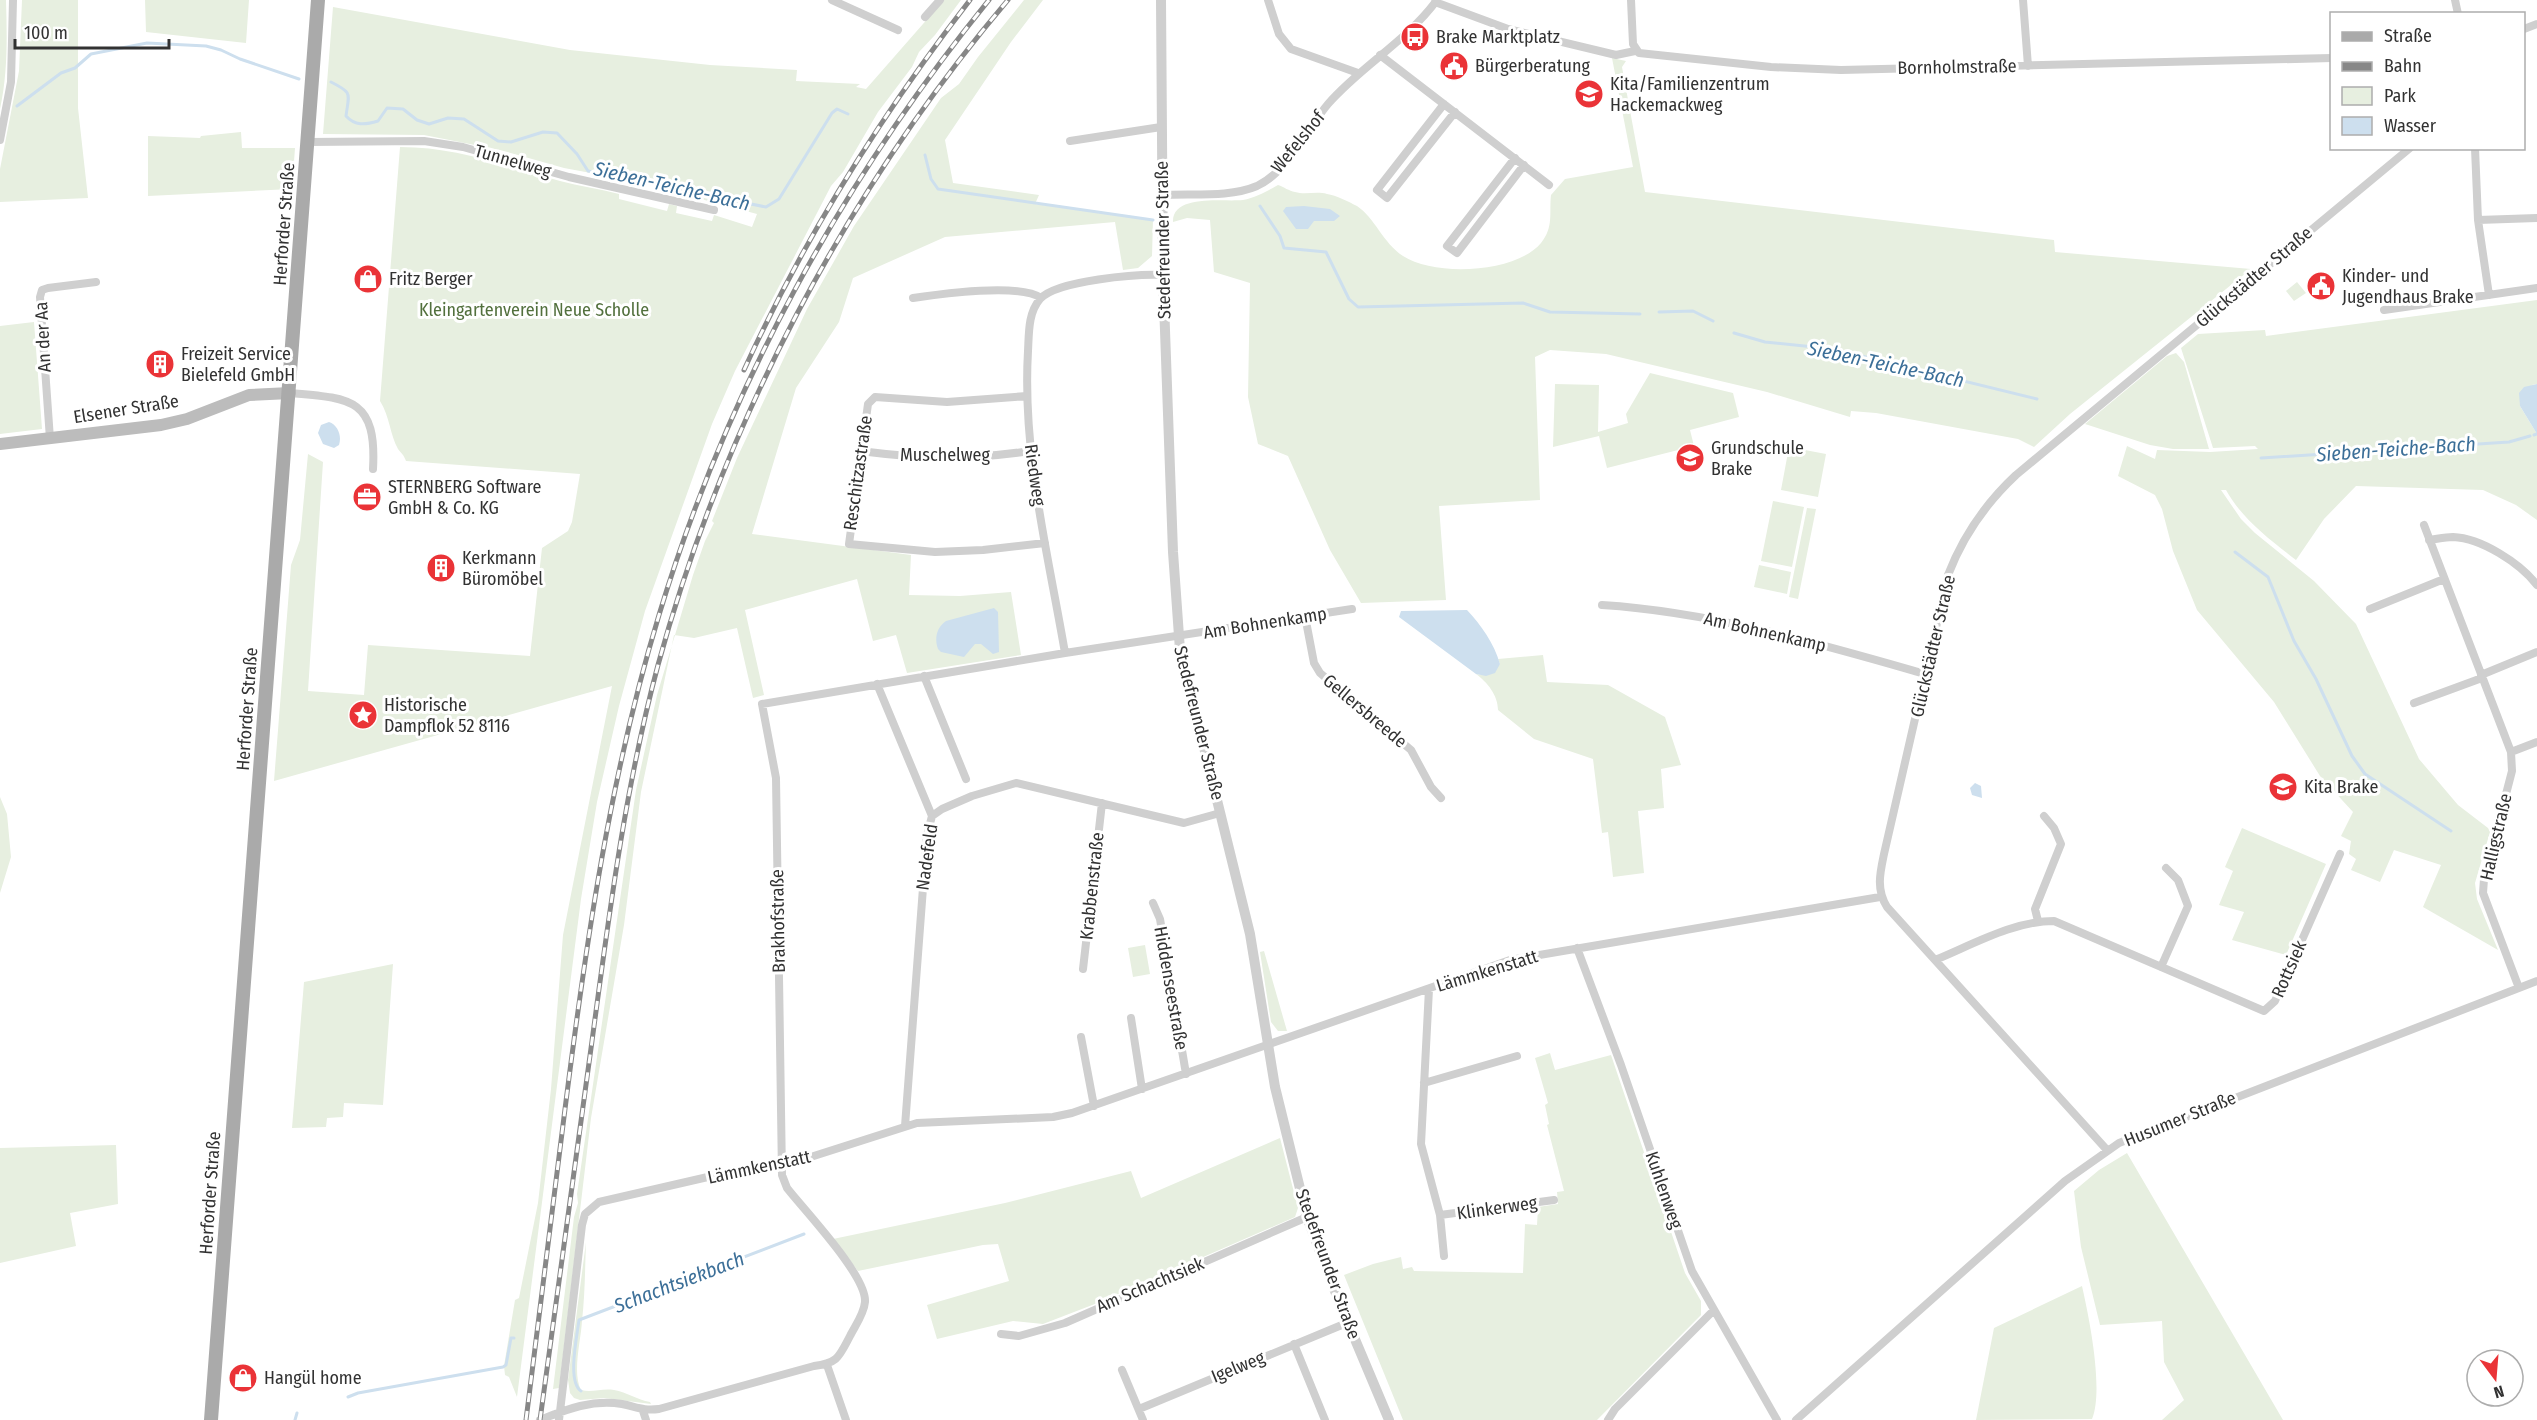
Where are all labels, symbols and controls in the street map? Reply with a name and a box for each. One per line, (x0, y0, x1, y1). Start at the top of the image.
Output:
scale bar (15, 12, 170, 50)
legend (2330, 12, 2525, 150)
bus stop icon: Brake Marktplatz (1399, 21, 1431, 53)
text: 100 m (24, 22, 68, 44)
text: Straße (2384, 25, 2432, 47)
place label: Brake Marktplatz (1436, 26, 1560, 48)
public building icon: Bürgerberatung (1438, 50, 1470, 82)
place label: Bürgerberatung (1475, 55, 1590, 77)
street label: Bornholmstraße (1897, 55, 2017, 79)
text: Bahn (2384, 55, 2422, 77)
place label: Kita/Familienzentrum Hackemackweg (1610, 73, 1770, 116)
school or university icon: Kita/Familienzentrum Hackemackweg (1573, 78, 1605, 110)
text: Park (2384, 85, 2417, 107)
street label: Wefelshof (1266, 105, 1331, 177)
text: Wasser (2384, 115, 2437, 137)
street label: Tunnelweg (472, 140, 554, 183)
water label: Sieben-Teiche-Bach (591, 156, 752, 216)
street label: Herforder Straße (269, 161, 299, 286)
street label: Stedefreunder Straße (1151, 161, 1175, 319)
street label: Glückstädter Straße (2191, 222, 2317, 332)
shop icon: Fritz Berger (352, 263, 384, 295)
place label: Kinder- und Jugendhaus Brake (2342, 265, 2474, 308)
place label: Fritz Berger (389, 268, 473, 290)
public building icon: Kinder- und Jugendhaus Brake (2305, 270, 2337, 302)
park label: Kleingartenverein Neue Scholle (419, 299, 649, 321)
street label: An der Aa (30, 301, 56, 373)
water label: Sieben-Teiche-Bach (1804, 335, 1967, 392)
place label: Freizeit Service Bielefeld GmbH (181, 343, 295, 386)
building icon: Freizeit Service Bielefeld GmbH (144, 348, 176, 380)
street label: Elsener Straße (72, 390, 180, 428)
street label: Reschitzastraße (839, 414, 877, 532)
water label: Sieben-Teiche-Bach (2315, 431, 2476, 467)
place label: Grundschule Brake (1711, 437, 1804, 480)
school or university icon: Grundschule Brake (1674, 442, 1706, 474)
street label: Riedweg (1020, 443, 1050, 508)
street label: Muschelweg (900, 444, 990, 466)
place label: STERNBERG Software GmbH & Co. KG (388, 476, 541, 519)
office icon: STERNBERG Software GmbH & Co. KG (351, 481, 383, 513)
place label: Kerkmann Büromöbel (462, 547, 543, 590)
building icon: Kerkmann Büromöbel (425, 552, 457, 584)
street label: Glückstädter Straße (1906, 573, 1960, 719)
street label: Am Bohnenkamp (1202, 602, 1328, 644)
street label: Am Bohnenkamp (1702, 607, 1828, 657)
street label: Stedefreunder Straße (1169, 644, 1229, 802)
street label: Herforder Straße (232, 646, 262, 771)
street label: Gellersbreede (1319, 670, 1412, 753)
place label: Historische Dampflok 52 8116 (384, 694, 510, 737)
place icon: Historische Dampflok 52 8116 (347, 699, 379, 731)
school or university icon: Kita Brake (2267, 771, 2299, 803)
place label: Kita Brake (2304, 776, 2378, 798)
street label: Halligstraße (2475, 791, 2517, 883)
street label: Nadefeld (911, 822, 943, 892)
street label: Krabbenstraße (1075, 831, 1109, 941)
street label: Brakhofstraße (766, 869, 790, 973)
street label: Hiddenseestraße (1149, 924, 1193, 1052)
street label: Rottsiek (2267, 936, 2312, 1001)
street label: Lämmkenstatt (1434, 945, 1541, 997)
street label: Husumer Straße (2121, 1087, 2239, 1151)
street label: Herforder Straße (195, 1130, 225, 1255)
street label: Lämmkenstatt (705, 1145, 813, 1189)
street label: Kuhlenweg (1641, 1148, 1688, 1232)
street label: Stedefreunder Straße (1291, 1186, 1365, 1342)
street label: Klinkerweg (1455, 1191, 1539, 1225)
water label: Schachtsiekbach (610, 1246, 747, 1318)
street label: Am Schachtsiek (1093, 1252, 1208, 1318)
street label: Igelweg (1208, 1346, 1268, 1388)
north arrow (2465, 1348, 2525, 1408)
shop icon: Hangül home (227, 1362, 259, 1394)
place label: Hangül home (264, 1367, 362, 1389)
text: N (2492, 1381, 2506, 1402)

